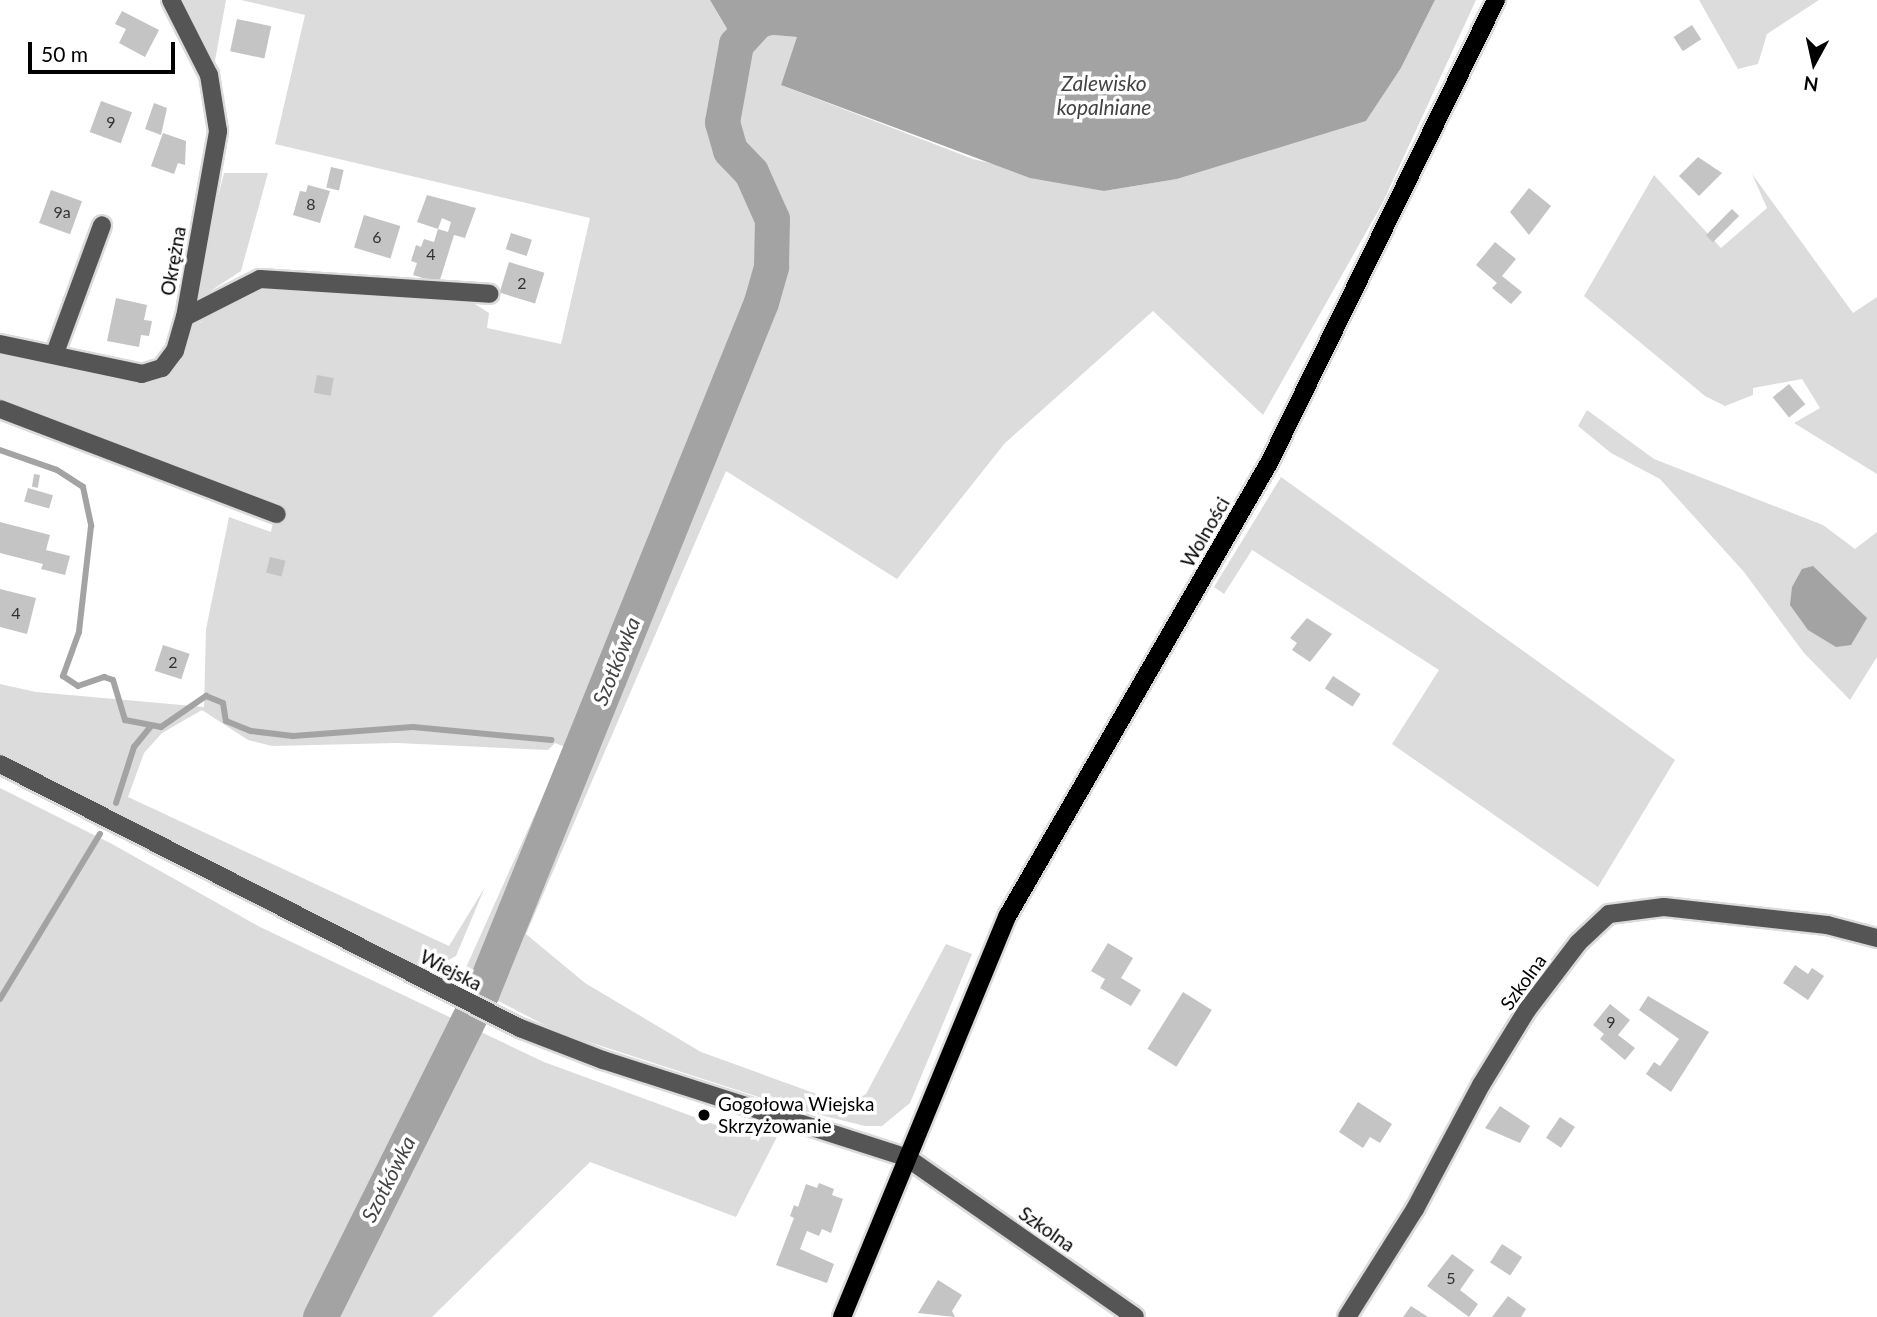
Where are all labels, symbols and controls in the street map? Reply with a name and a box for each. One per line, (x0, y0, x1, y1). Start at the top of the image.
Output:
scale bar (32, 28, 178, 72)
north arrow (1779, 28, 1849, 98)
text: 50 m (41, 41, 88, 66)
water label: Zalewisko kopalniane (1057, 70, 1151, 120)
text: N (1802, 72, 1820, 97)
house number: 9 (106, 112, 116, 132)
house number: 8 (306, 194, 316, 214)
house number: 9a (53, 202, 71, 222)
street label: Okrężna (156, 225, 190, 297)
house number: 6 (372, 227, 382, 247)
house number: 4 (426, 244, 436, 264)
house number: 2 (517, 273, 527, 293)
street label: Wolności (1176, 493, 1234, 571)
house number: 4 (11, 603, 21, 623)
water label: Szotkówka (587, 613, 645, 709)
house number: 2 (168, 652, 178, 672)
street label: Wiejska (416, 945, 486, 995)
street label: Szkolna (1495, 950, 1551, 1014)
house number: 9 (1606, 1012, 1616, 1032)
place label: Gogołowa Wiejska Skrzyżowanie (718, 1093, 875, 1137)
marker: Gogołowa Wiejska Skrzyżowanie (696, 1107, 712, 1123)
water label: Szotkówka (356, 1132, 420, 1226)
street label: Szkolna (1015, 1202, 1079, 1256)
house number: 5 (1446, 1268, 1456, 1288)

